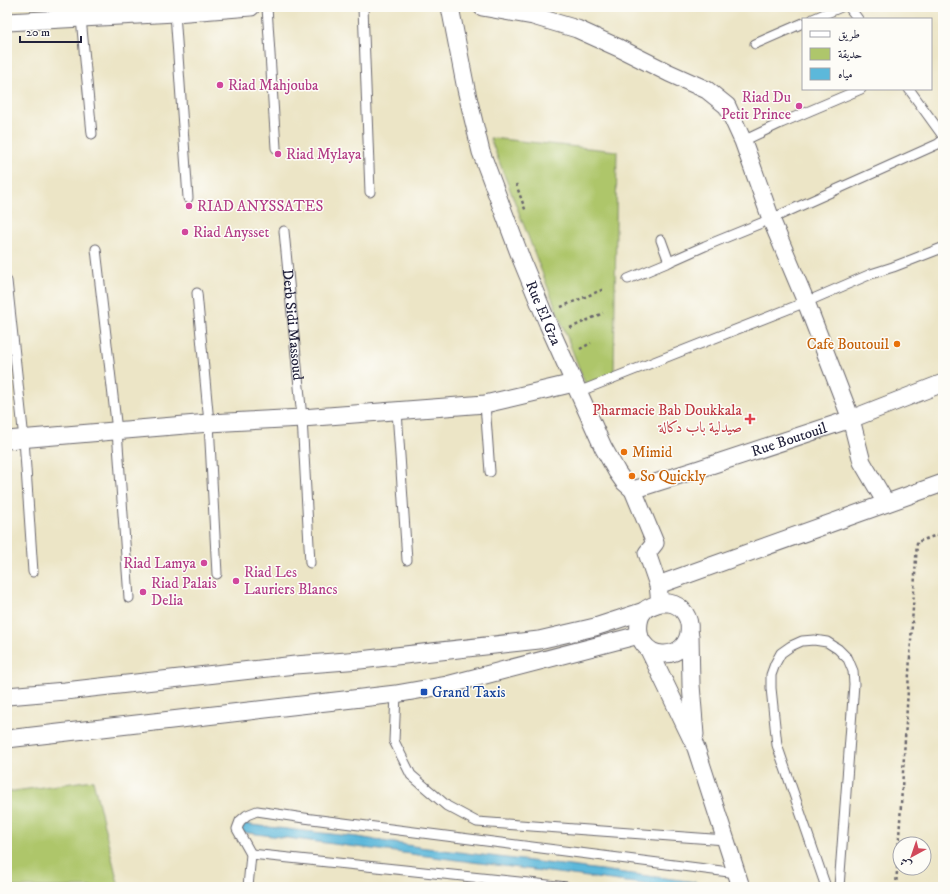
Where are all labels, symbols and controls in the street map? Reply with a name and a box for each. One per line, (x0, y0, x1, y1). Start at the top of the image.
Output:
scale bar (20, 18, 81, 44)
legend (802, 18, 932, 90)
text: 20 m (26, 25, 50, 40)
text: طريق (838, 27, 860, 42)
text: حديقة (838, 47, 862, 62)
text: مياه (838, 67, 853, 82)
place label: Riad Mahjouba (228, 76, 319, 95)
marker: Riad Mahjouba (215, 80, 225, 90)
place label: Riad Du Petit Prince (721, 88, 791, 124)
marker: Riad Du Petit Prince (794, 101, 804, 111)
place label: Riad Mylaya (286, 145, 362, 164)
marker: Riad Mylaya (273, 149, 283, 159)
place label: RIAD ANYSSATES (197, 197, 323, 216)
marker: RIAD ANYSSATES (184, 201, 194, 211)
place label: Riad Anysset (193, 223, 270, 242)
marker: Riad Anysset (180, 227, 190, 237)
street label: Derb Sidi Massoud (278, 268, 307, 382)
street label: Rue El Gza (521, 278, 566, 349)
place label: Cafe Boutouil (807, 335, 889, 354)
marker: Cafe Boutouil (892, 339, 902, 349)
place label: Pharmacie Bab Doukkala صيدلية باب دكالة (592, 401, 743, 437)
marker: Pharmacie Bab Doukkala صيدلية باب دكالة (745, 414, 755, 424)
street label: Rue Boutouil (749, 418, 830, 461)
place label: Mimid (632, 443, 673, 462)
marker: Mimid (619, 447, 629, 457)
place label: So Quickly (640, 467, 707, 486)
marker: So Quickly (627, 471, 637, 481)
place label: Riad Lamya (123, 554, 197, 573)
marker: Riad Lamya (199, 558, 209, 568)
place label: Riad Les Lauriers Blancs (244, 563, 337, 599)
place label: Riad Palais Delia (151, 574, 217, 610)
marker: Riad Les Lauriers Blancs (231, 576, 241, 586)
marker: Riad Palais Delia (138, 587, 148, 597)
place label: Grand Taxis (432, 683, 506, 702)
marker: Grand Taxis (419, 687, 429, 697)
north arrow (892, 836, 932, 876)
text: ش (897, 854, 915, 872)

